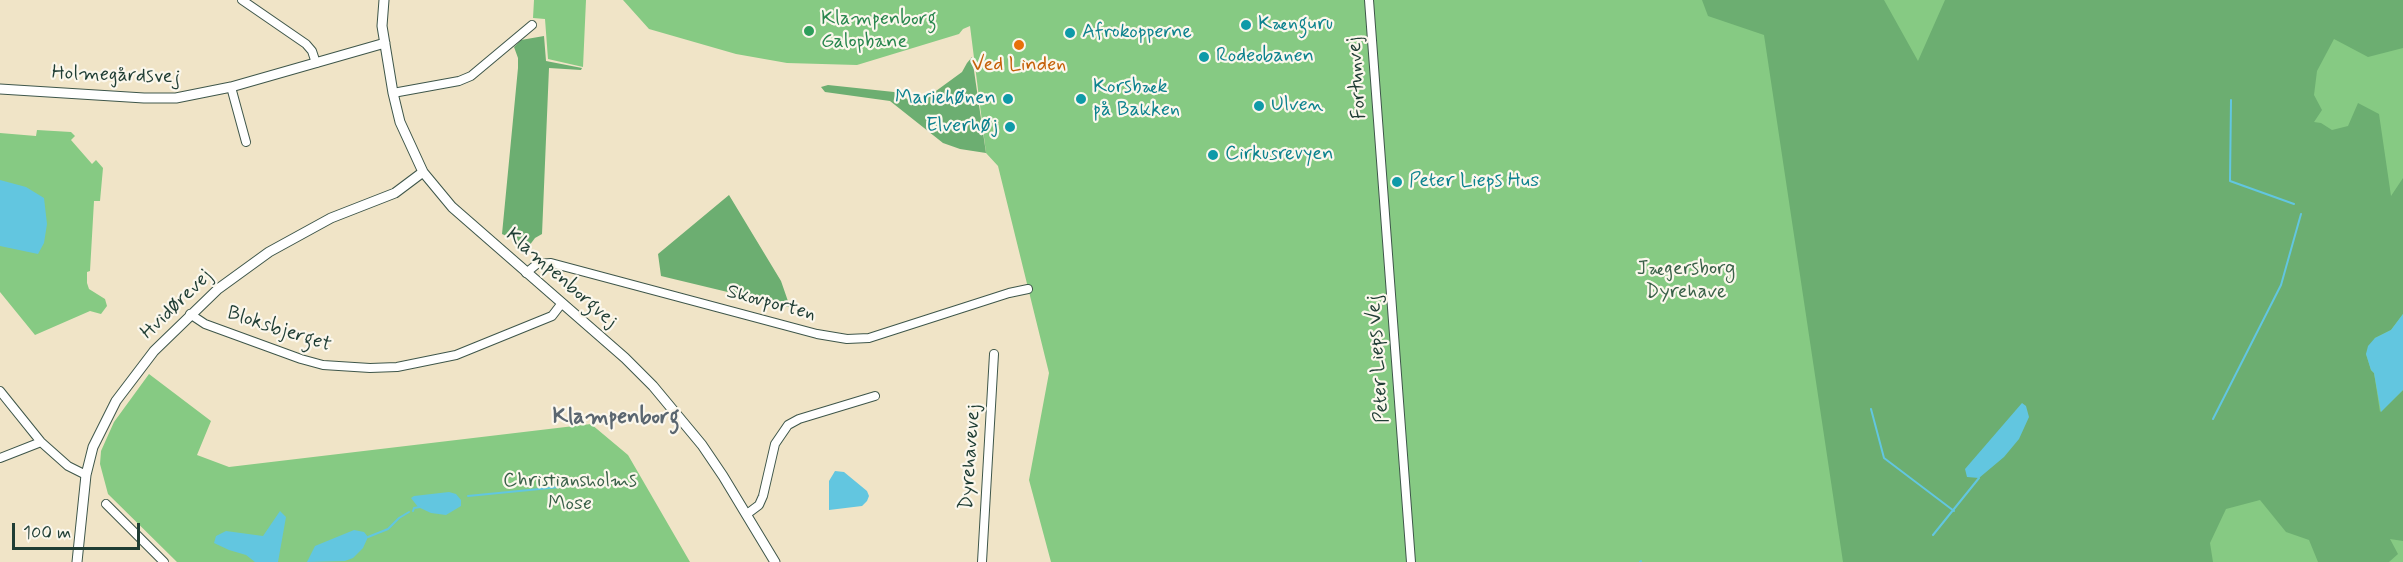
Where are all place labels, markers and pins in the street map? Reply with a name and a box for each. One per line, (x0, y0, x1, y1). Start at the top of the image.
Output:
place label: Klampenborg Galopbane (821, 8, 937, 55)
place label: Kænguru (1258, 13, 1333, 37)
marker: Kænguru (1239, 18, 1253, 32)
place label: Afrokopperne (1082, 21, 1192, 45)
marker: Klampenborg Galopbane (802, 24, 816, 38)
marker: Afrokopperne (1063, 26, 1077, 40)
marker: Ved Linden (1012, 38, 1026, 52)
place label: Rodeobanen (1216, 45, 1314, 69)
marker: Rodeobanen (1197, 50, 1211, 64)
place label: Ved Linden (972, 54, 1066, 78)
place label: Korsbæk på Bakken (1093, 76, 1180, 123)
place label: Mariehønen (895, 87, 996, 111)
marker: Mariehønen (1001, 92, 1015, 106)
marker: Korsbæk på Bakken (1074, 92, 1088, 106)
place label: Ulven (1271, 94, 1323, 118)
marker: Ulven (1252, 99, 1266, 113)
place label: Elverhøj (926, 115, 998, 139)
marker: Elverhøj (1003, 120, 1017, 134)
place label: Cirkusrevyen (1225, 143, 1333, 167)
marker: Cirkusrevyen (1206, 148, 1220, 162)
place label: Peter Lieps Hus (1409, 170, 1539, 194)
marker: Peter Lieps Hus (1390, 175, 1404, 189)

